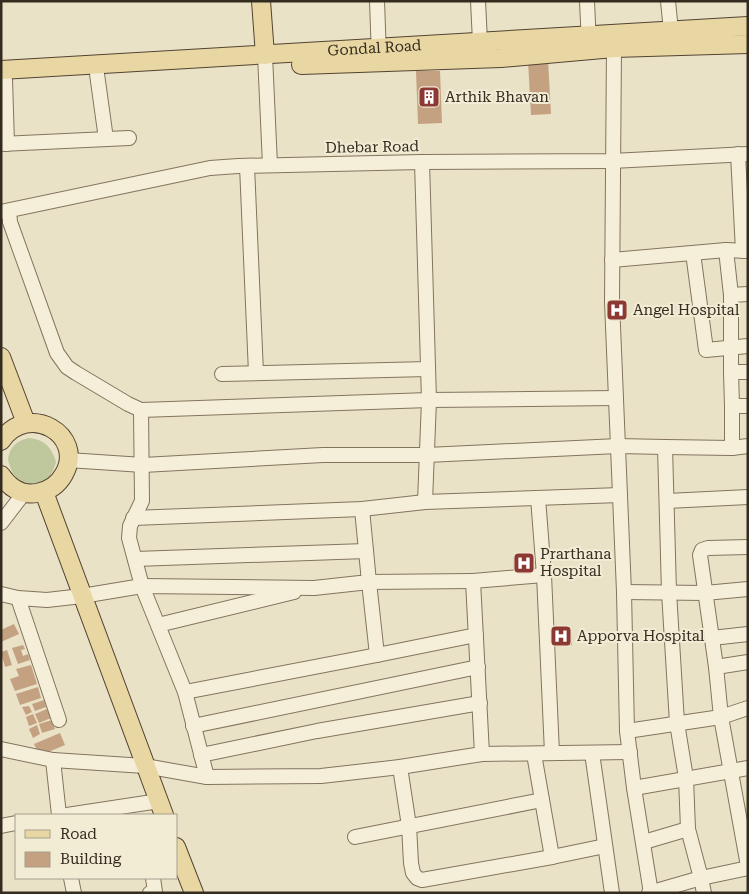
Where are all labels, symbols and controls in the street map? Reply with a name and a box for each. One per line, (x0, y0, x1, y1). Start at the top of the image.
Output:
street label: Gondal Road (327, 36, 422, 60)
building icon: Arthik Bhavan (417, 85, 441, 109)
place label: Arthik Bhavan (445, 88, 549, 106)
street label: Dhebar Road (325, 137, 419, 157)
hospital icon: Angel Hospital (605, 298, 629, 322)
place label: Angel Hospital (633, 301, 740, 319)
place label: Prarthana Hospital (540, 545, 611, 580)
hospital icon: Prarthana Hospital (512, 551, 536, 575)
hospital icon: Apporva Hospital (549, 624, 573, 648)
place label: Apporva Hospital (577, 627, 705, 645)
legend (15, 814, 178, 879)
text: Road (60, 825, 97, 843)
text: Building (60, 850, 122, 868)

